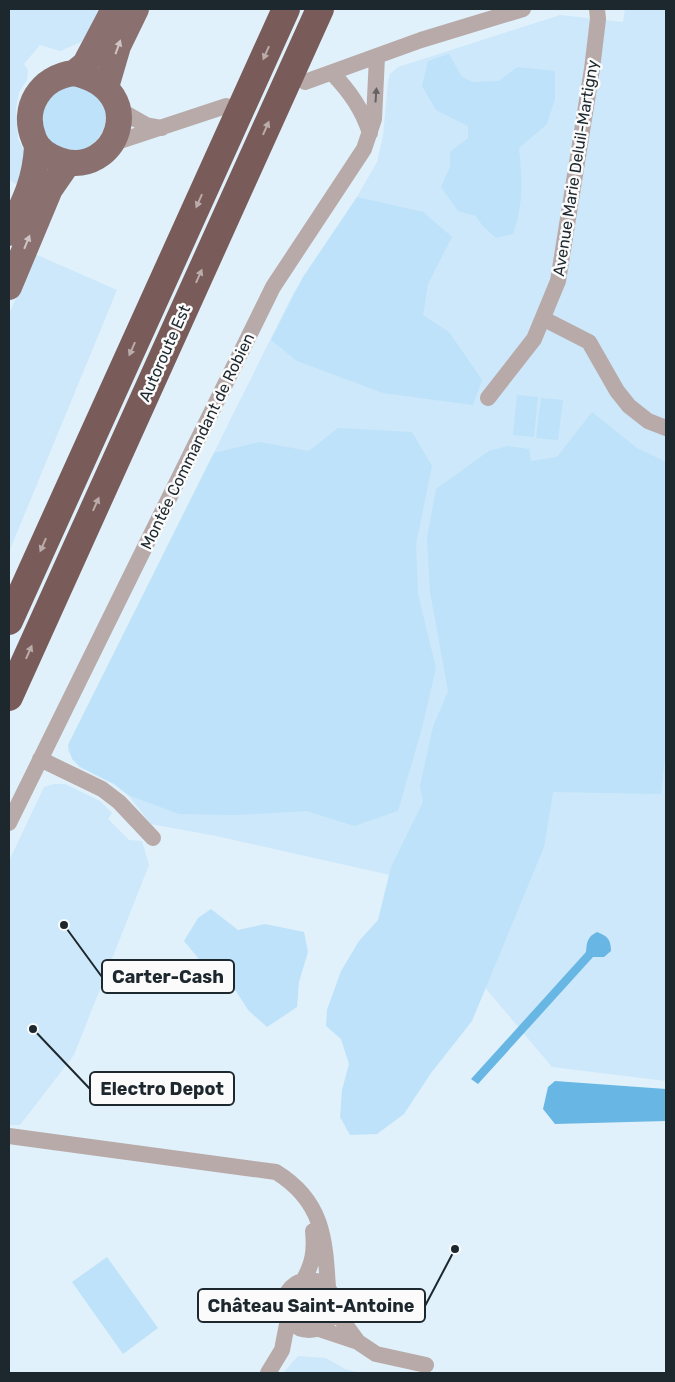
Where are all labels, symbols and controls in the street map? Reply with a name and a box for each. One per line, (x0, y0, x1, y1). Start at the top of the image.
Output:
one-way arrow (114, 39, 122, 54)
one-way arrow (262, 46, 270, 60)
street label: Avenue Marie Deluil-Martigny (549, 58, 602, 278)
one-way arrow (373, 87, 381, 103)
one-way arrow (262, 121, 270, 135)
one-way arrow (195, 194, 203, 208)
one-way arrow (24, 234, 31, 249)
one-way arrow (195, 269, 203, 283)
street label: Autoroute Est (135, 302, 194, 404)
street label: Montée Commandant de Robien (137, 330, 258, 553)
one-way arrow (127, 342, 135, 356)
one-way arrow (92, 497, 100, 511)
one-way arrow (39, 538, 47, 552)
one-way arrow (25, 645, 33, 659)
callout: Carter-Cash (102, 960, 234, 993)
text: Carter-Cash (112, 966, 224, 988)
callout: Electro Depot (90, 1072, 234, 1105)
text: Electro Depot (100, 1078, 224, 1100)
callout: Château Saint-Antoine (198, 1289, 425, 1322)
text: Château Saint-Antoine (208, 1295, 415, 1317)

